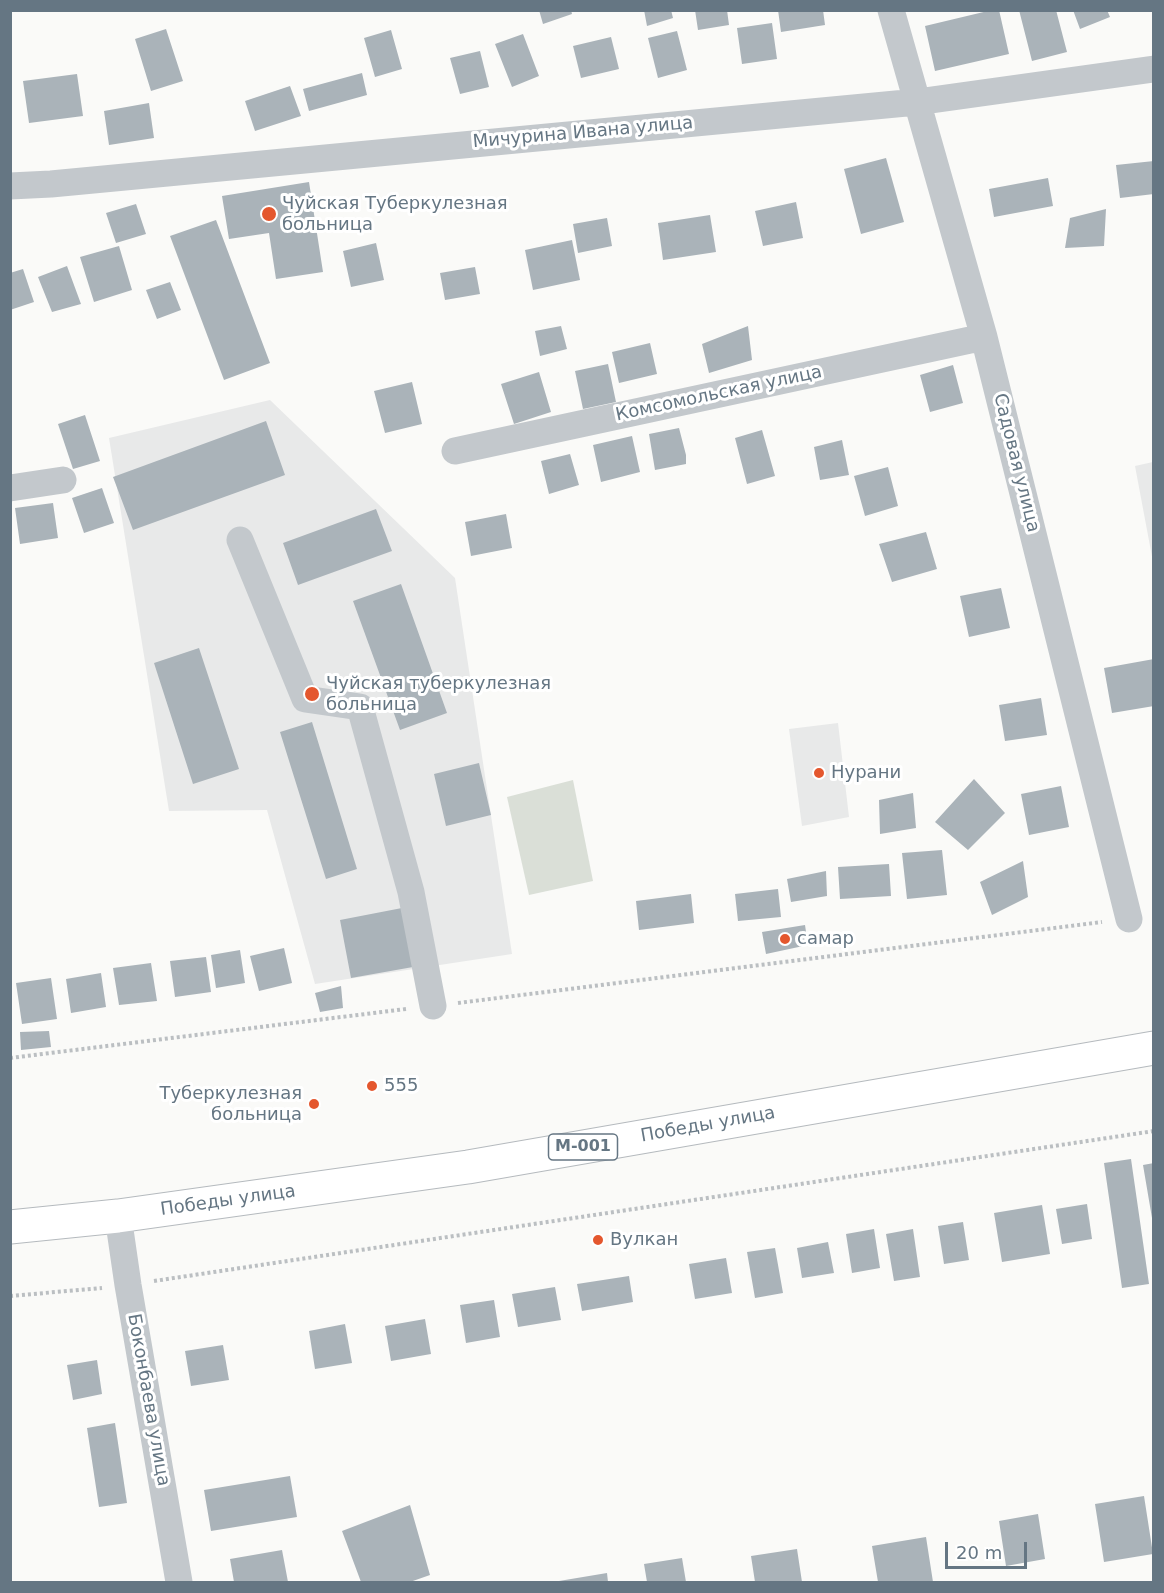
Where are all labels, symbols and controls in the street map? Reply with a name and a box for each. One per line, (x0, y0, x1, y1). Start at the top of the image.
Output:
street label: Мичурина Ивана улица (472, 113, 694, 153)
place label: Чуйская Туберкулезная больница (282, 193, 508, 236)
marker: Чуйская Туберкулезная больница (260, 205, 278, 223)
street label: Комсомольская улица (614, 362, 824, 426)
street label: Садовая улица (988, 391, 1044, 535)
place label: Чуйская туберкулезная больница (326, 673, 551, 716)
marker: Чуйская туберкулезная больница (303, 685, 321, 703)
place label: Нурани (831, 762, 901, 784)
marker: Нурани (812, 766, 826, 780)
place label: самар (797, 928, 854, 950)
marker: самар (778, 932, 792, 946)
place label: 555 (384, 1075, 418, 1097)
marker: 555 (365, 1079, 379, 1093)
place label: Туберкулезная больница (159, 1083, 302, 1126)
marker: Туберкулезная больница (307, 1097, 321, 1111)
street label: Победы улица (639, 1103, 777, 1147)
road number: М-001 (548, 1134, 618, 1160)
street label: Победы улица (159, 1181, 297, 1221)
place label: Вулкан (610, 1229, 678, 1251)
marker: Вулкан (591, 1233, 605, 1247)
street label: Боконбаева улица (122, 1312, 174, 1488)
scale bar (948, 1530, 1030, 1568)
text: 20 m (956, 1542, 1002, 1563)

